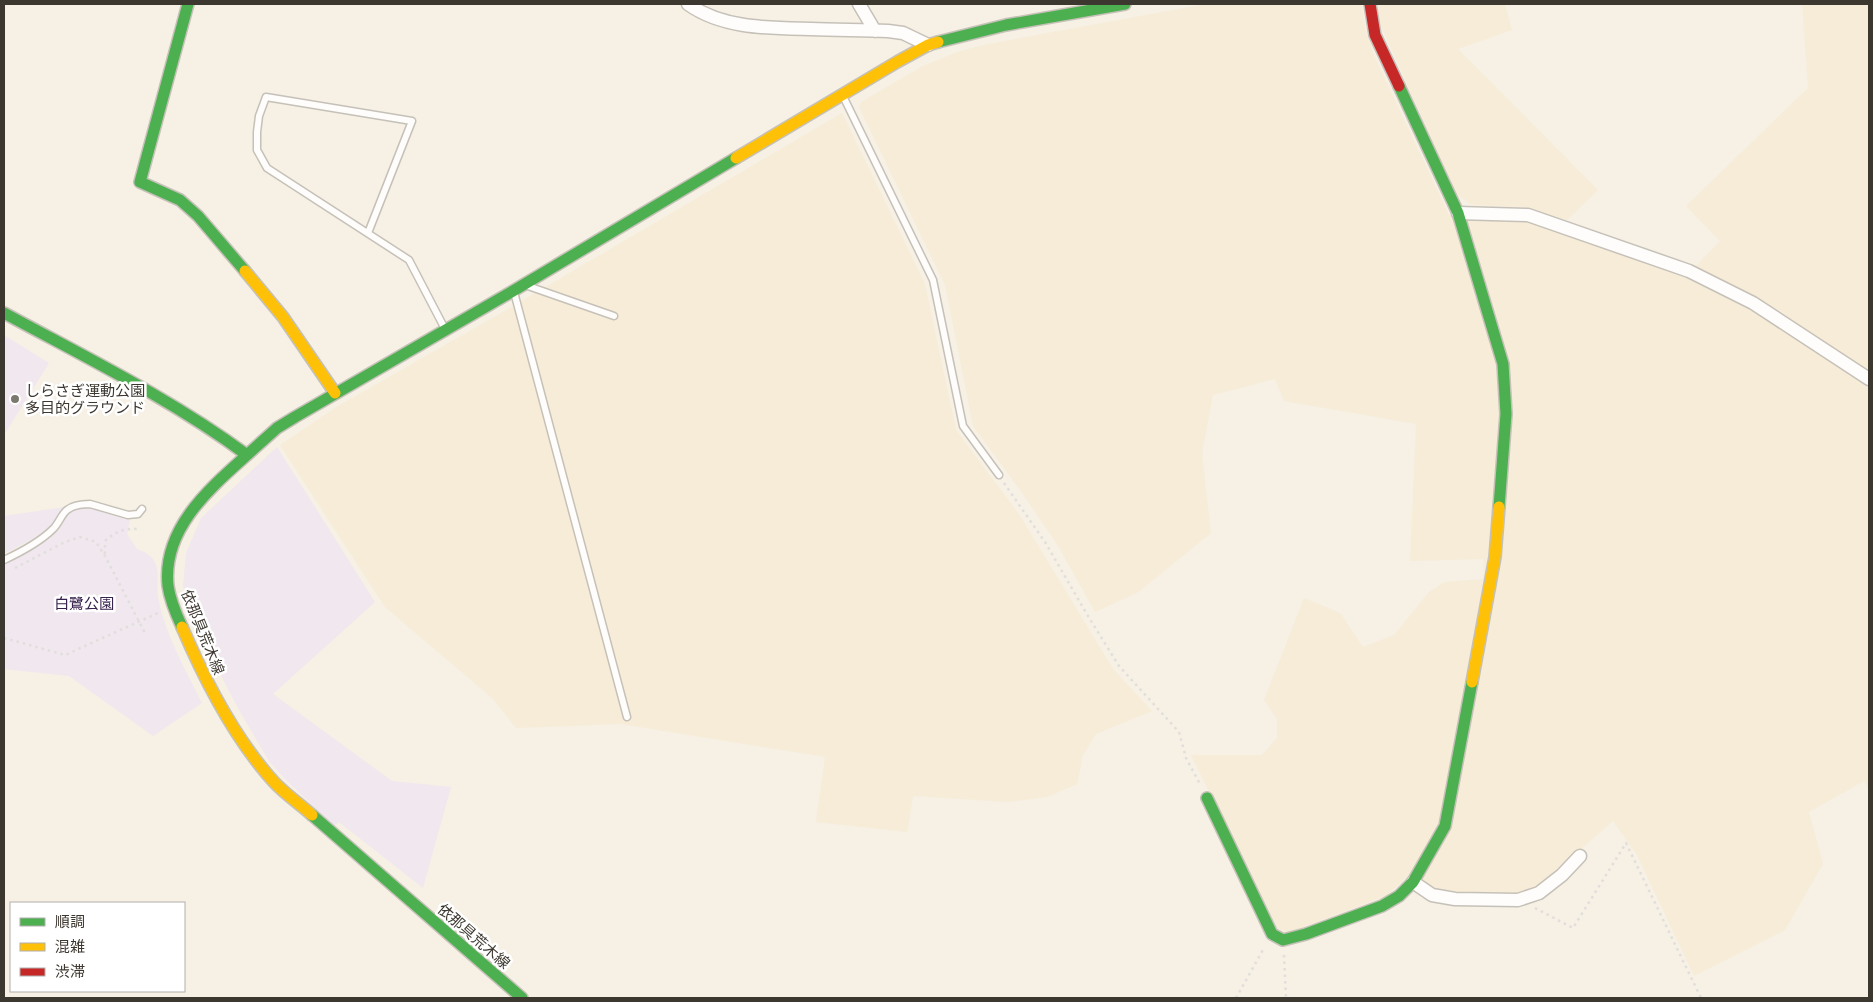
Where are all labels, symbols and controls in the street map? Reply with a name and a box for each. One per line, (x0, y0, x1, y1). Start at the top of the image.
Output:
place label: しらさぎ運動公園 多目的グラウンド (25, 382, 145, 416)
marker: しらさぎ運動公園 多目的グラウンド (9, 393, 21, 405)
street label: 依那具荒木線 (178, 587, 228, 677)
park label: 白鷺公園 (54, 595, 114, 612)
street label: 依那具荒木線 (434, 900, 514, 972)
legend (10, 902, 185, 992)
text: 順調 (55, 913, 85, 930)
text: 混雑 (55, 938, 85, 955)
text: 渋滞 (55, 963, 85, 980)

